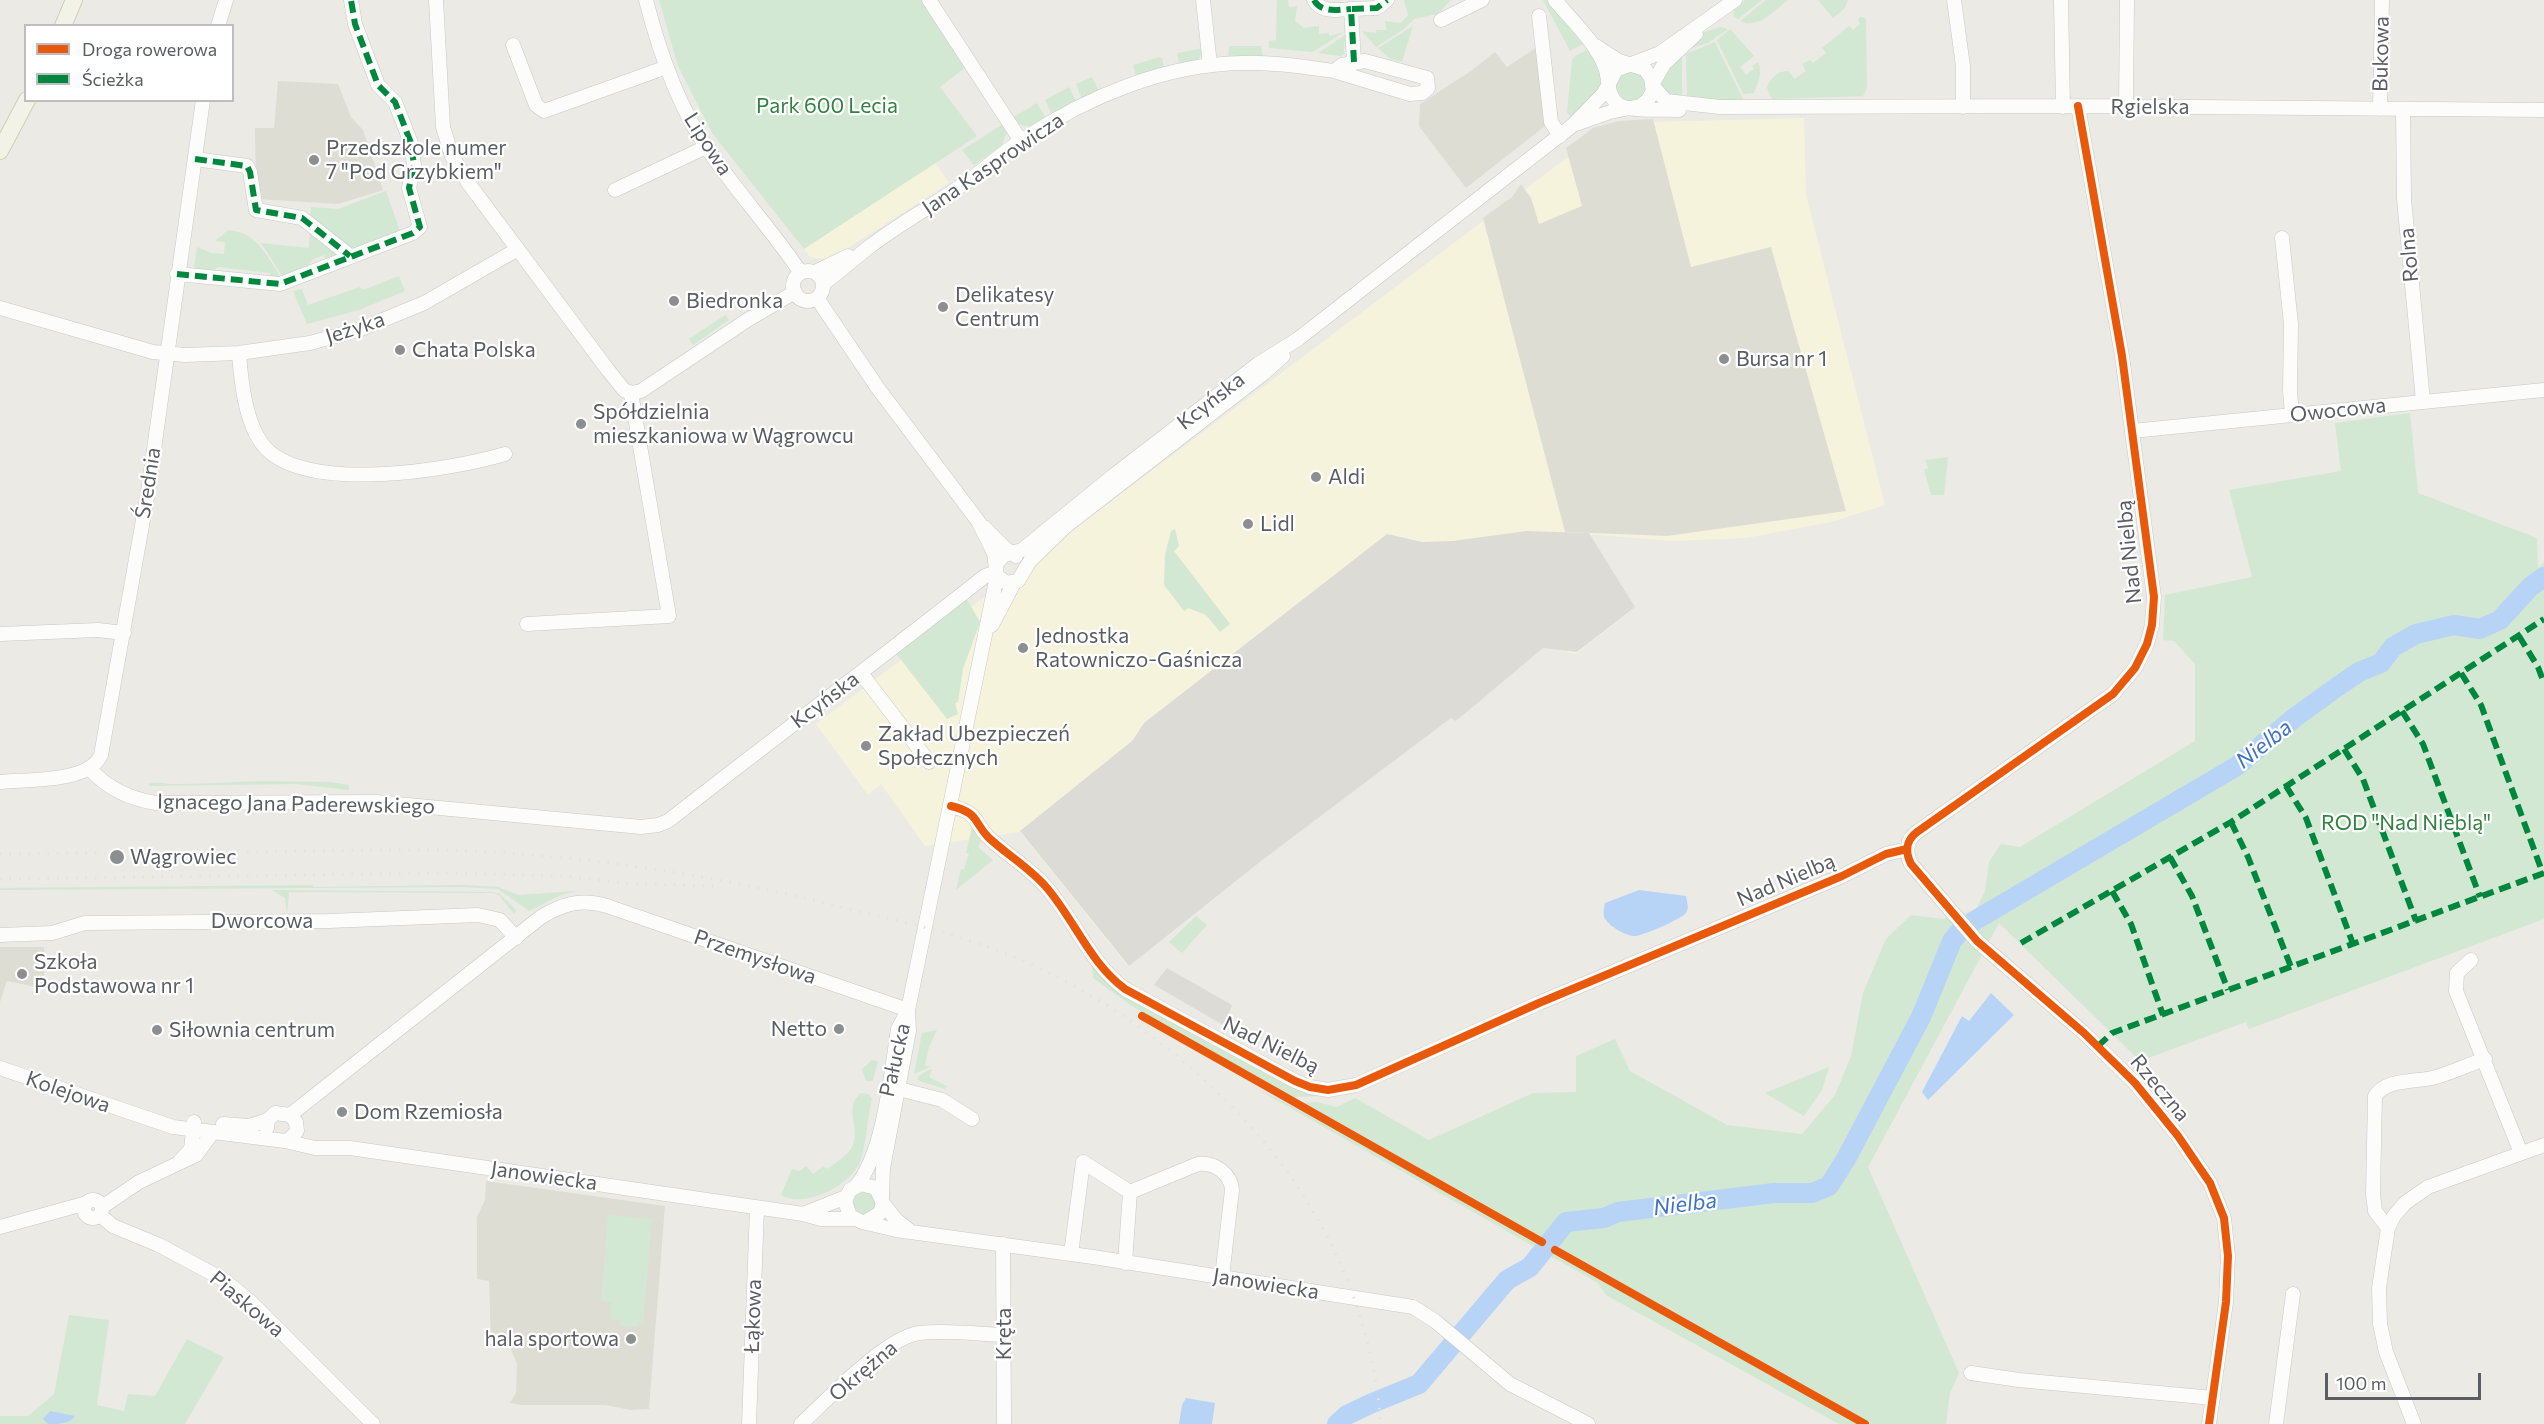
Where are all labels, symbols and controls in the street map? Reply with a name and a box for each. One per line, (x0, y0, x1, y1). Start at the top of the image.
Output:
street label: Bukowa (2368, 16, 2394, 92)
legend (24, 24, 234, 102)
text: Droga rowerowa (82, 38, 217, 60)
text: Ścieżka (82, 68, 144, 90)
park label: Park 600 Lecia (756, 93, 898, 119)
street label: Rgielska (2110, 94, 2190, 120)
street label: Jana Kasprowicza (917, 107, 1069, 221)
street label: Lipowa (678, 108, 738, 180)
place label: Przedszkole numer 7 "Pod Grzybkiem" (326, 135, 507, 185)
marker: Przedszkole numer 7 "Pod Grzybkiem" (307, 153, 321, 167)
street label: Rolna (2394, 227, 2424, 283)
place label: Delikatesy Centrum (955, 282, 1054, 332)
place label: Biedronka (686, 288, 783, 314)
marker: Biedronka (667, 294, 681, 308)
marker: Delikatesy Centrum (936, 300, 950, 314)
street label: Jeżyka (322, 307, 388, 349)
place label: Chata Polska (412, 337, 536, 363)
marker: Chata Polska (393, 343, 407, 357)
place label: Bursa nr 1 (1736, 346, 1827, 372)
marker: Bursa nr 1 (1717, 352, 1731, 366)
street label: Kcyńska (1172, 367, 1250, 435)
street label: Owocowa (2289, 392, 2387, 428)
place label: Spółdzielnia mieszkaniowa w Wągrowcu (593, 399, 854, 449)
marker: Spółdzielnia mieszkaniowa w Wągrowcu (574, 417, 588, 431)
street label: Średnia (130, 445, 166, 521)
place label: Aldi (1328, 464, 1365, 490)
marker: Aldi (1309, 470, 1323, 484)
street label: Nad Nielbą (2111, 499, 2147, 605)
place label: Lidl (1260, 511, 1295, 537)
marker: Lidl (1241, 517, 1255, 531)
place label: Jednostka Ratowniczo-Gaśnicza (1035, 623, 1242, 673)
marker: Jednostka Ratowniczo-Gaśnicza (1016, 641, 1030, 655)
street label: Kcyńska (786, 666, 864, 734)
water label: Nielba (2231, 714, 2297, 774)
place label: Zakład Ubezpieczeń Społecznych (878, 721, 1070, 771)
marker: Zakład Ubezpieczeń Społecznych (859, 739, 873, 753)
street label: Ignacego Jana Paderewskiego (157, 789, 435, 819)
park label: ROD "Nad Nieblą" (2321, 810, 2491, 836)
place label: Wągrowiec (130, 844, 237, 870)
marker: Wągrowiec (108, 848, 126, 866)
street label: Nad Nielbą (1733, 848, 1839, 912)
street label: Dworcowa (211, 908, 313, 934)
street label: Przemysłowa (691, 924, 819, 990)
place label: Szkoła Podstawowa nr 1 (34, 949, 194, 999)
marker: Szkoła Podstawowa nr 1 (15, 967, 29, 981)
street label: Nad Nielbą (1219, 1011, 1323, 1079)
place label: Netto (771, 1016, 827, 1042)
place label: Siłownia centrum (169, 1017, 335, 1043)
street label: Pałucka (874, 1021, 916, 1099)
marker: Netto (832, 1022, 846, 1036)
marker: Siłownia centrum (150, 1023, 164, 1037)
street label: Rzeczna (2125, 1049, 2195, 1127)
street label: Kolejowa (23, 1066, 113, 1118)
place label: Dom Rzemiosła (354, 1099, 503, 1125)
marker: Dom Rzemiosła (335, 1105, 349, 1119)
street label: Janowiecka (489, 1156, 599, 1196)
water label: Nielba (1652, 1187, 1718, 1221)
street label: Janowiecka (1211, 1263, 1321, 1305)
street label: Piaskowa (205, 1265, 289, 1343)
street label: Łąkowa (739, 1279, 767, 1353)
street label: Kręta (991, 1308, 1017, 1360)
place label: hala sportowa (485, 1326, 619, 1352)
marker: hala sportowa (624, 1332, 638, 1346)
street label: Okrężna (824, 1335, 902, 1407)
scale bar (2328, 1361, 2484, 1399)
text: 100 m (2336, 1372, 2386, 1394)

